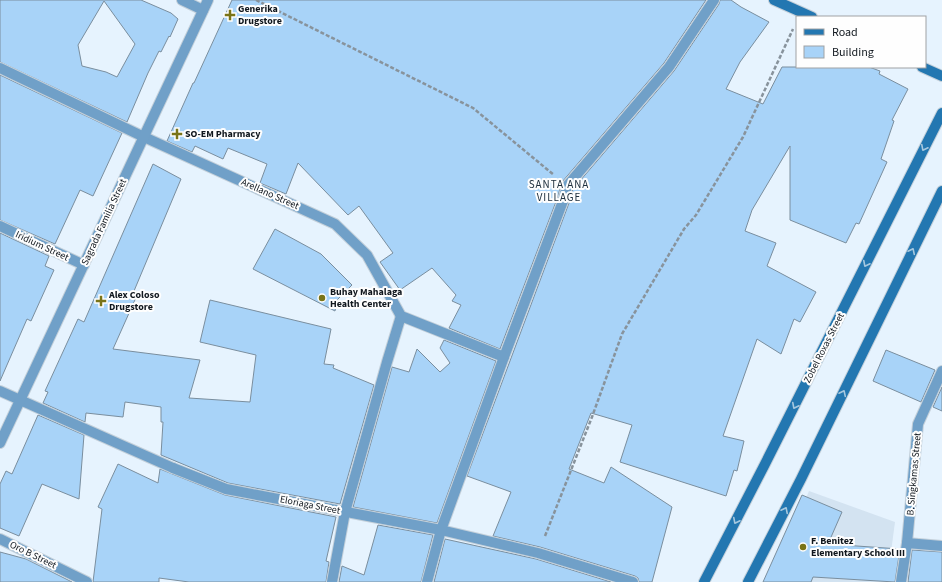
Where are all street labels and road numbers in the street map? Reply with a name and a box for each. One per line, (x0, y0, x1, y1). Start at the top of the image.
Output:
street label: Arellano Street (239, 175, 302, 213)
street label: Sagrada Familia Street (78, 176, 130, 267)
street label: Iridium Street (13, 228, 72, 265)
street label: Zobel Roxas Street (800, 310, 848, 386)
street label: B. Singkamas Street (903, 431, 925, 516)
street label: Eloriaga Street (279, 492, 342, 518)
street label: Oro B Street (7, 538, 59, 573)

